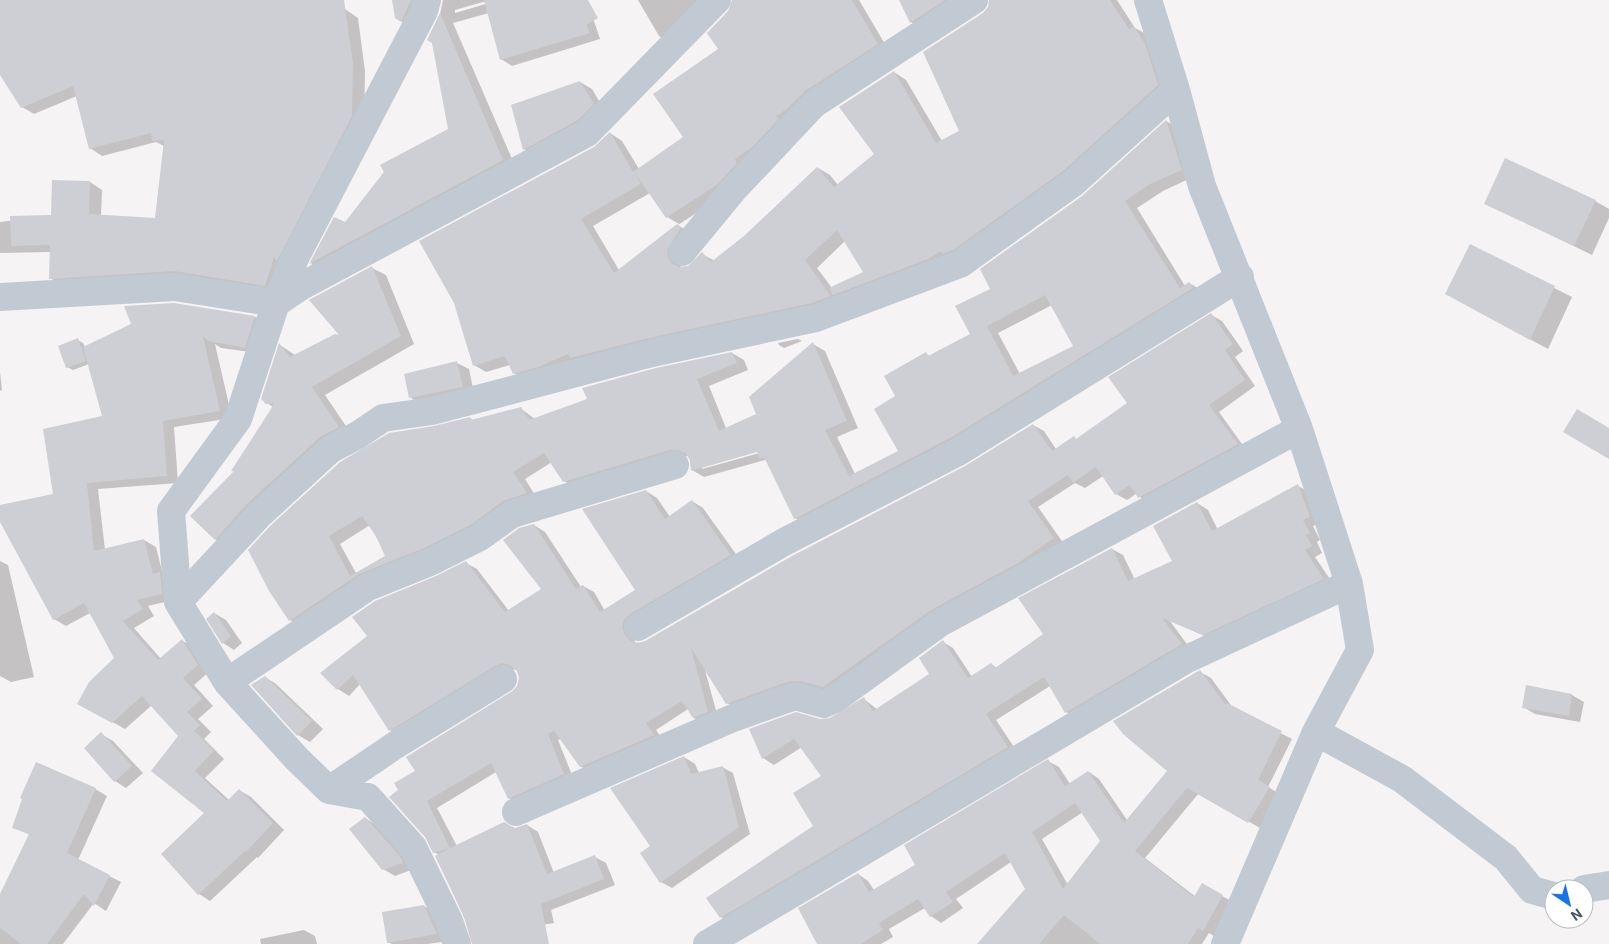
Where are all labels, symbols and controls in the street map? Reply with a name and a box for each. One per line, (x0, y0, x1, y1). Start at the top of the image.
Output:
north arrow (1544, 879, 1594, 929)
text: N (1568, 905, 1585, 924)

